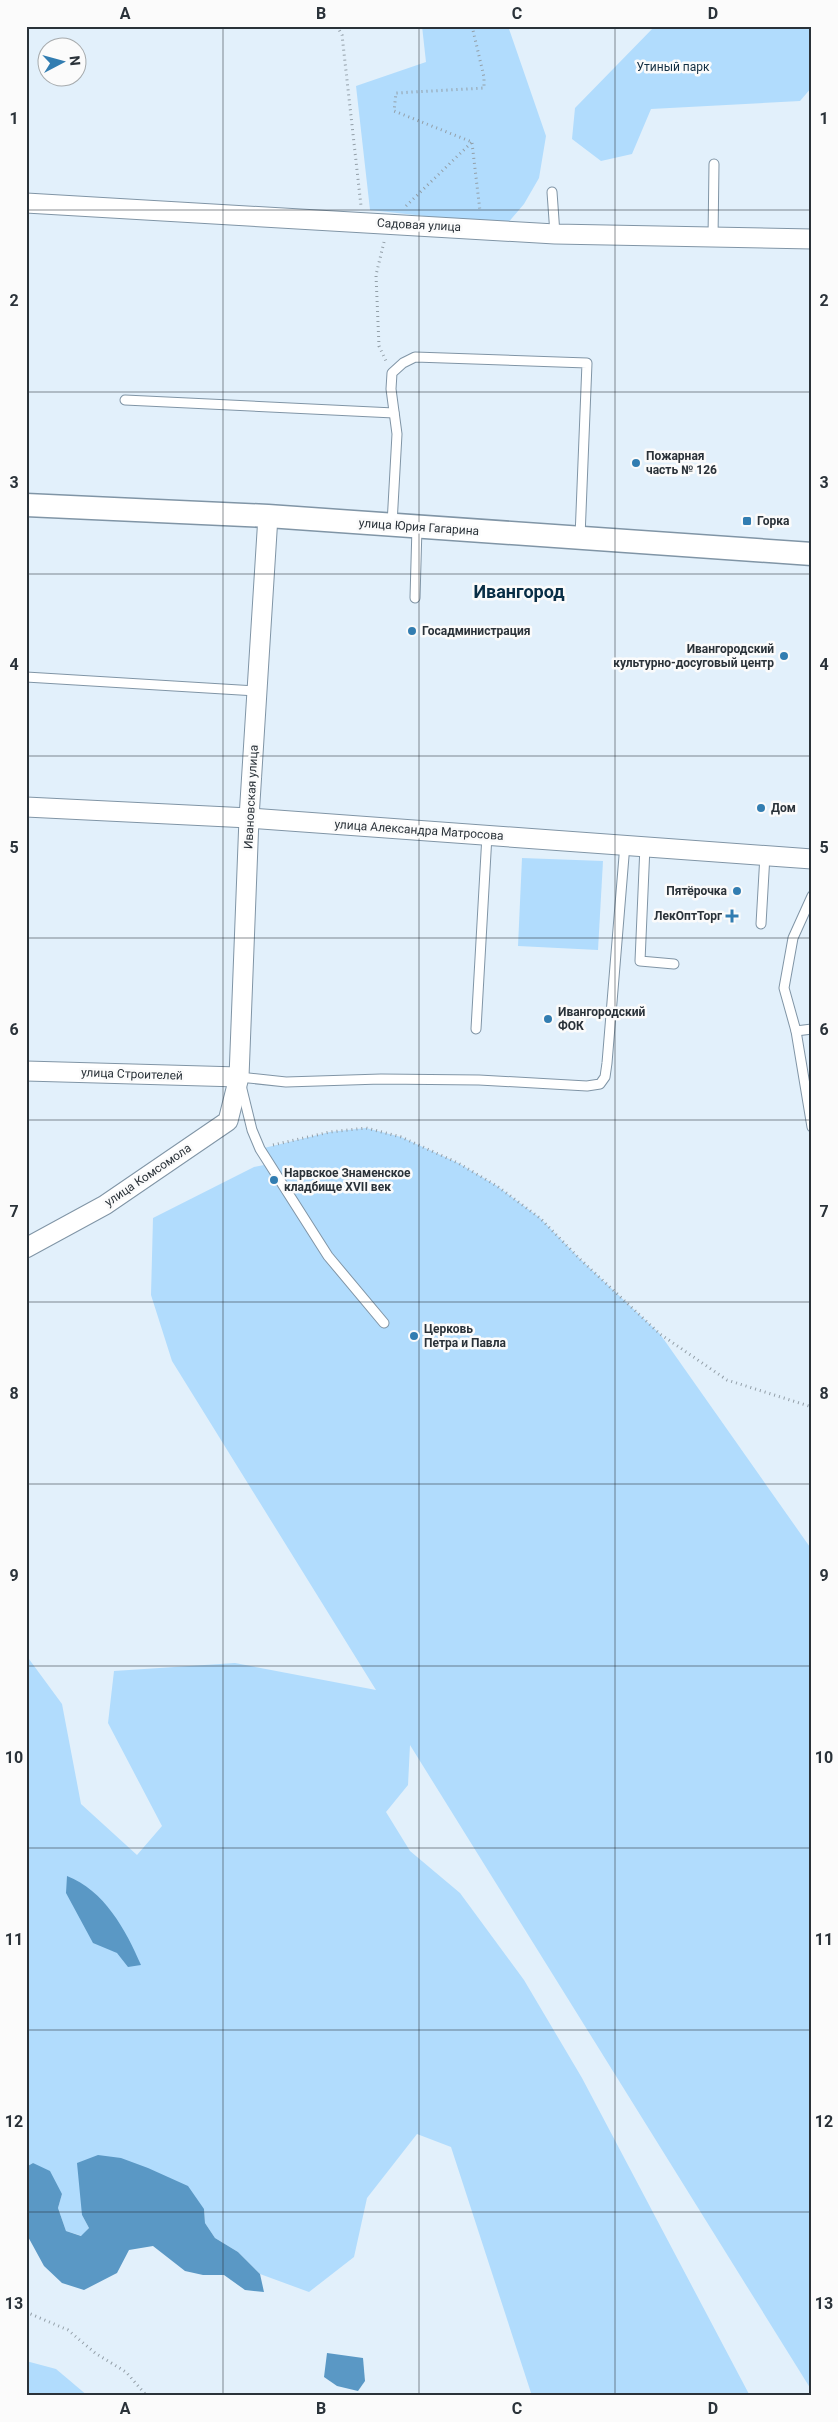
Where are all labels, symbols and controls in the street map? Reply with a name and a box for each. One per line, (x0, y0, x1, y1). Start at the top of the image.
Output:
text: A (120, 4, 131, 23)
text: B (316, 4, 326, 23)
text: C (512, 4, 522, 23)
text: D (708, 4, 718, 23)
north arrow (38, 38, 88, 88)
text: N (66, 55, 83, 66)
park label: Утиный парк (636, 60, 710, 74)
text: 1 (9, 109, 19, 128)
text: 1 (819, 109, 829, 128)
street label: Садовая улица (377, 216, 461, 234)
text: 2 (9, 291, 19, 310)
text: 2 (819, 291, 829, 310)
place label: Пожарная часть № 126 (646, 449, 717, 477)
marker: Пожарная часть № 126 (630, 457, 642, 469)
text: 3 (9, 473, 19, 492)
text: 3 (819, 473, 829, 492)
place label: Горка (757, 514, 790, 528)
marker: Горка (741, 515, 753, 527)
street label: улица Юрия Гагарина (358, 516, 480, 538)
district label: Ивангород (473, 581, 565, 602)
place label: Госадминистрация (422, 624, 531, 638)
marker: Госадминистрация (406, 625, 418, 637)
place label: Ивангородский культурно-досуговый центр (613, 642, 774, 670)
marker: Ивангородский культурно-досуговый центр (778, 650, 790, 662)
text: 4 (9, 655, 19, 674)
text: 4 (819, 655, 829, 674)
street label: Ивановская улица (241, 745, 261, 849)
place label: Дом (771, 801, 796, 815)
marker: Дом (755, 802, 767, 814)
street label: улица Александра Матросова (334, 817, 504, 843)
text: 5 (9, 838, 19, 857)
text: 5 (819, 838, 829, 857)
place label: Пятёрочка (666, 884, 728, 898)
marker: Пятёрочка (731, 885, 743, 897)
place label: ЛекОптТорг (654, 909, 722, 923)
marker: ЛекОптТорг (726, 910, 738, 922)
place label: Ивангородский ФОК (558, 1005, 646, 1033)
marker: Ивангородский ФОК (542, 1013, 554, 1025)
text: 6 (9, 1020, 19, 1039)
text: 6 (819, 1020, 829, 1039)
street label: улица Строителей (81, 1065, 183, 1083)
street label: улица Комсомола (102, 1141, 194, 1209)
place label: Нарвское Знаменское кладбище XVII век (284, 1166, 411, 1194)
marker: Нарвское Знаменское кладбище XVII век (268, 1174, 280, 1186)
text: 7 (9, 1202, 19, 1221)
text: 7 (819, 1202, 829, 1221)
place label: Церковь Петра и Павла (424, 1322, 506, 1350)
marker: Церковь Петра и Павла (408, 1330, 420, 1342)
text: 8 (9, 1384, 19, 1403)
text: 8 (819, 1384, 829, 1403)
text: 9 (9, 1566, 19, 1585)
text: 9 (819, 1566, 829, 1585)
text: 10 (5, 1748, 23, 1767)
text: 10 (815, 1748, 833, 1767)
text: 11 (5, 1930, 23, 1949)
text: 11 (815, 1930, 833, 1949)
text: 12 (5, 2112, 23, 2131)
text: 12 (815, 2112, 833, 2131)
text: 13 (5, 2294, 23, 2313)
text: 13 (815, 2294, 833, 2313)
text: A (120, 2399, 131, 2418)
text: B (316, 2399, 326, 2418)
text: C (512, 2399, 522, 2418)
text: D (708, 2399, 718, 2418)

